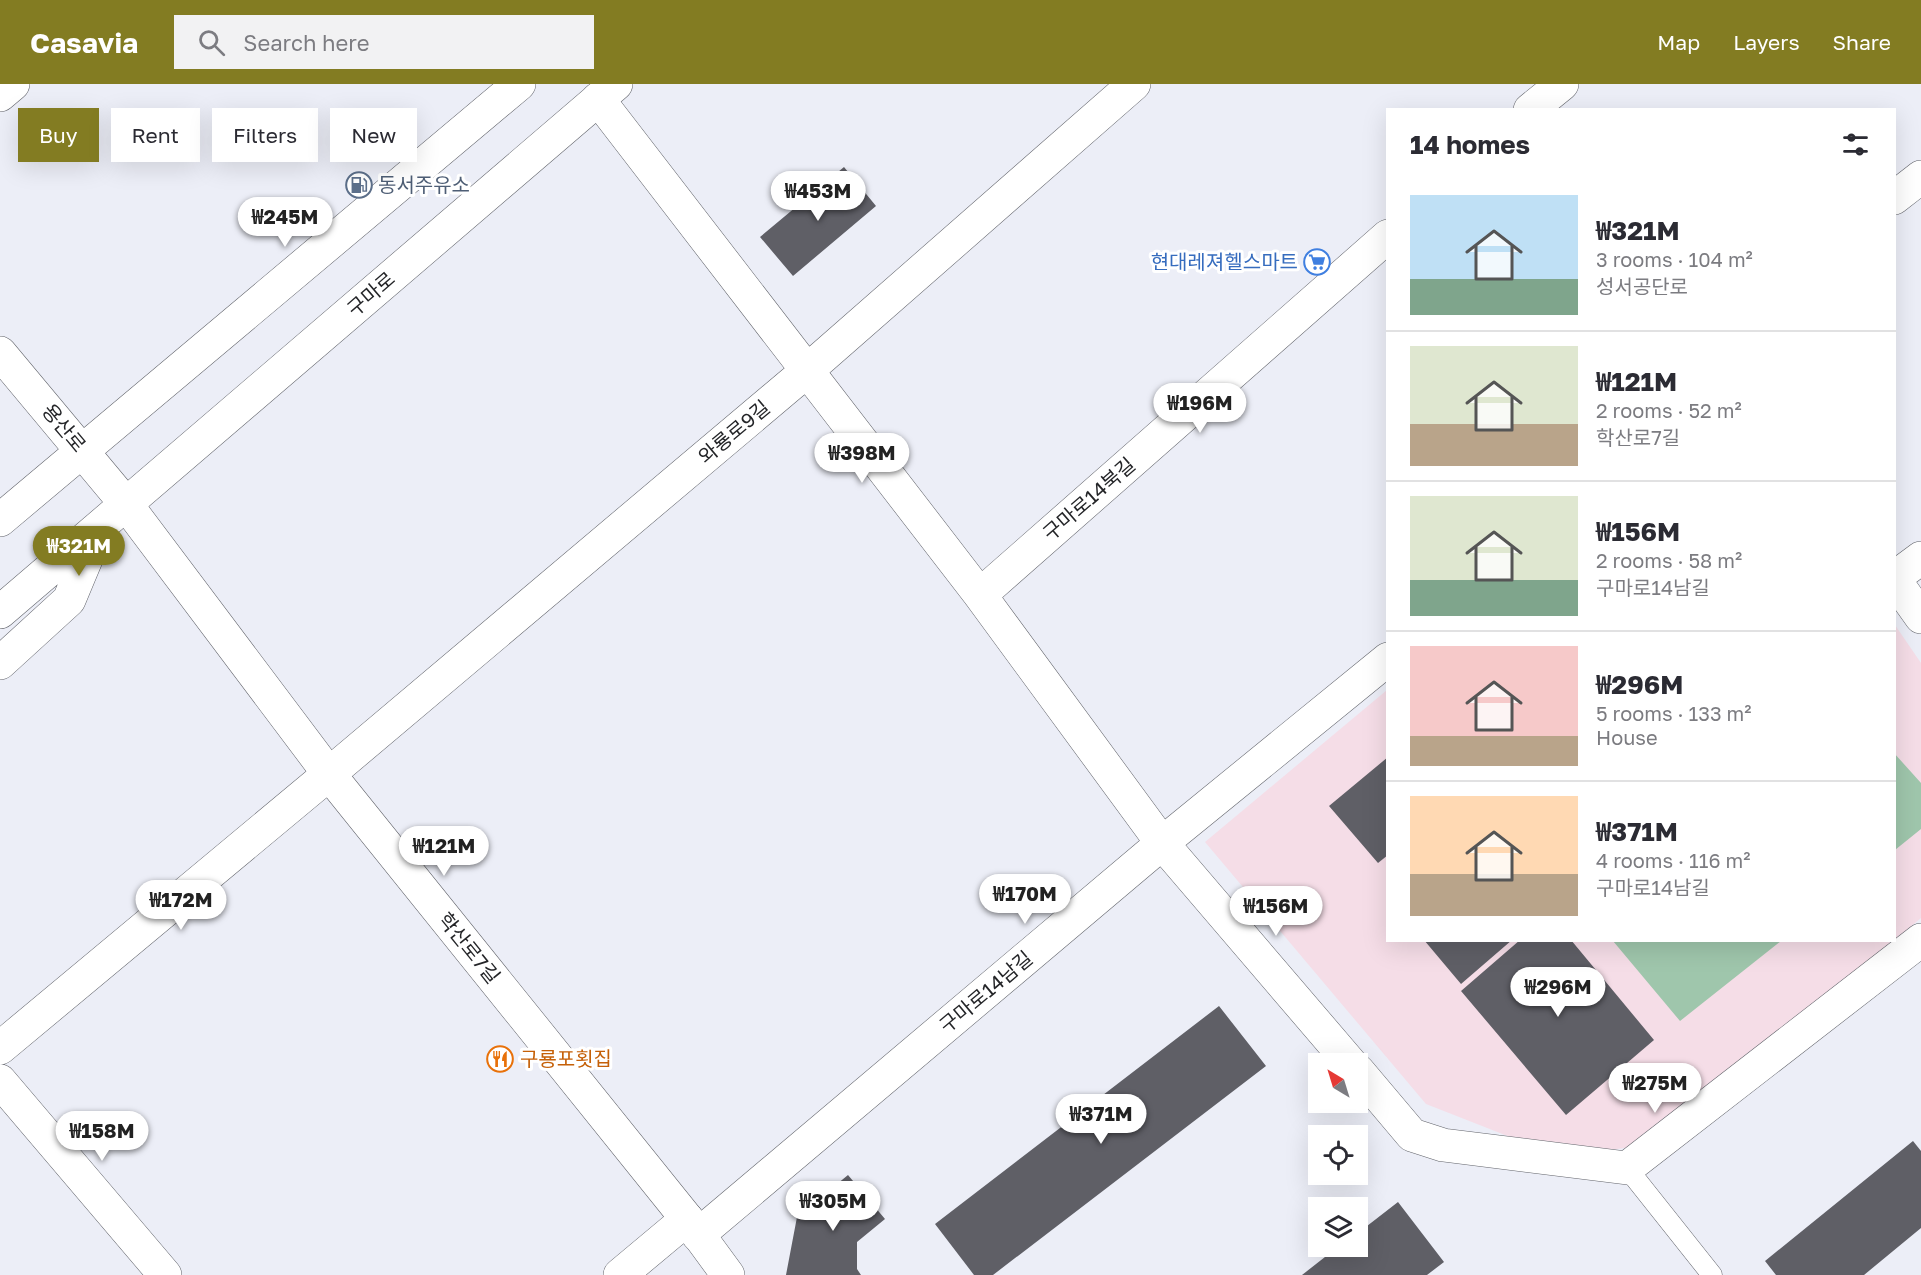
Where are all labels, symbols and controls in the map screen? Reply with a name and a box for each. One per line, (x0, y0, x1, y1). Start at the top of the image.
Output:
search box (174, 15, 594, 69)
text: Casavia (30, 26, 138, 59)
icon: search (195, 26, 228, 59)
text: Search here (243, 29, 369, 56)
text: Map (1657, 29, 1700, 55)
text: Layers (1733, 29, 1800, 55)
text: Share (1833, 29, 1891, 55)
chip: Buy (18, 108, 99, 162)
chip: Rent (111, 108, 200, 162)
chip: Filters (212, 108, 318, 162)
chip: New (330, 108, 417, 162)
icon: filters (1839, 128, 1872, 161)
text: 14 homes (1410, 129, 1530, 160)
fuel station icon: 동서주유소 (344, 170, 374, 200)
pin: ₩453M (776, 171, 860, 222)
place label: 동서주유소 (378, 172, 470, 196)
text: ₩453M (785, 178, 851, 202)
pin: ₩245M (243, 197, 327, 248)
text: ₩245M (252, 204, 318, 228)
text: ₩321M (1596, 215, 1680, 246)
icon: home (1458, 219, 1530, 291)
supermarket icon: 현대레져헬스마트 (1302, 247, 1332, 277)
text: 3 rooms · 104 m² (1596, 247, 1753, 271)
place label: 현대레져헬스마트 (1151, 249, 1298, 273)
street label: 구마로 (342, 266, 399, 320)
text: 성서공단로 (1596, 274, 1688, 298)
text: ₩121M (1596, 366, 1677, 397)
icon: home (1458, 370, 1530, 442)
pin: ₩196M (1158, 383, 1242, 434)
text: ₩196M (1167, 390, 1233, 414)
street label: 와룡로9길 (693, 394, 774, 468)
street label: 용산로 (38, 398, 92, 456)
text: 2 rooms · 52 m² (1596, 398, 1742, 422)
text: 학산로7길 (1596, 425, 1680, 449)
pin: ₩398M (820, 433, 904, 484)
text: ₩398M (828, 440, 896, 464)
street label: 구마로14북길 (1037, 452, 1139, 545)
text: ₩156M (1596, 516, 1680, 547)
icon: home (1458, 520, 1530, 592)
pin: ₩321M (37, 526, 121, 577)
text: ₩321M (47, 533, 111, 557)
text: 2 rooms · 58 m² (1596, 548, 1742, 572)
text: 구마로14남길 (1596, 575, 1710, 599)
text: ₩296M (1596, 669, 1683, 700)
icon: home (1458, 670, 1530, 742)
text: 5 rooms · 133 m² (1596, 701, 1752, 725)
text: House (1596, 725, 1658, 749)
text: ₩371M (1596, 816, 1678, 847)
icon: home (1458, 820, 1530, 892)
pin: ₩121M (402, 826, 486, 877)
text: ₩121M (413, 833, 475, 857)
text: 4 rooms · 116 m² (1596, 848, 1751, 872)
pin: ₩170M (983, 874, 1067, 925)
text: 구마로14남길 (1596, 875, 1710, 899)
pin: ₩172M (139, 880, 223, 931)
text: ₩170M (993, 881, 1057, 905)
pin: ₩156M (1234, 886, 1318, 937)
text: ₩172M (150, 887, 213, 911)
text: ₩156M (1244, 893, 1308, 917)
street label: 학산로7길 (434, 907, 506, 988)
street label: 구마로14남길 (934, 945, 1037, 1037)
pin: ₩296M (1516, 967, 1600, 1018)
text: ₩296M (1524, 974, 1592, 998)
restaurant icon: 구룡포횟집 (485, 1044, 515, 1074)
place label: 구룡포횟집 (520, 1046, 612, 1070)
north arrow (1308, 1053, 1368, 1113)
map controls (1308, 1053, 1368, 1257)
pin: ₩275M (1613, 1063, 1697, 1114)
text: ₩275M (1623, 1070, 1687, 1094)
pin: ₩371M (1059, 1094, 1143, 1145)
text: ₩371M (1070, 1101, 1133, 1125)
pin: ₩158M (60, 1111, 144, 1162)
text: ₩158M (70, 1118, 134, 1142)
button: locate (1308, 1125, 1368, 1185)
pin: ₩305M (791, 1181, 875, 1232)
text: ₩305M (800, 1188, 867, 1212)
button: layers (1308, 1197, 1368, 1257)

